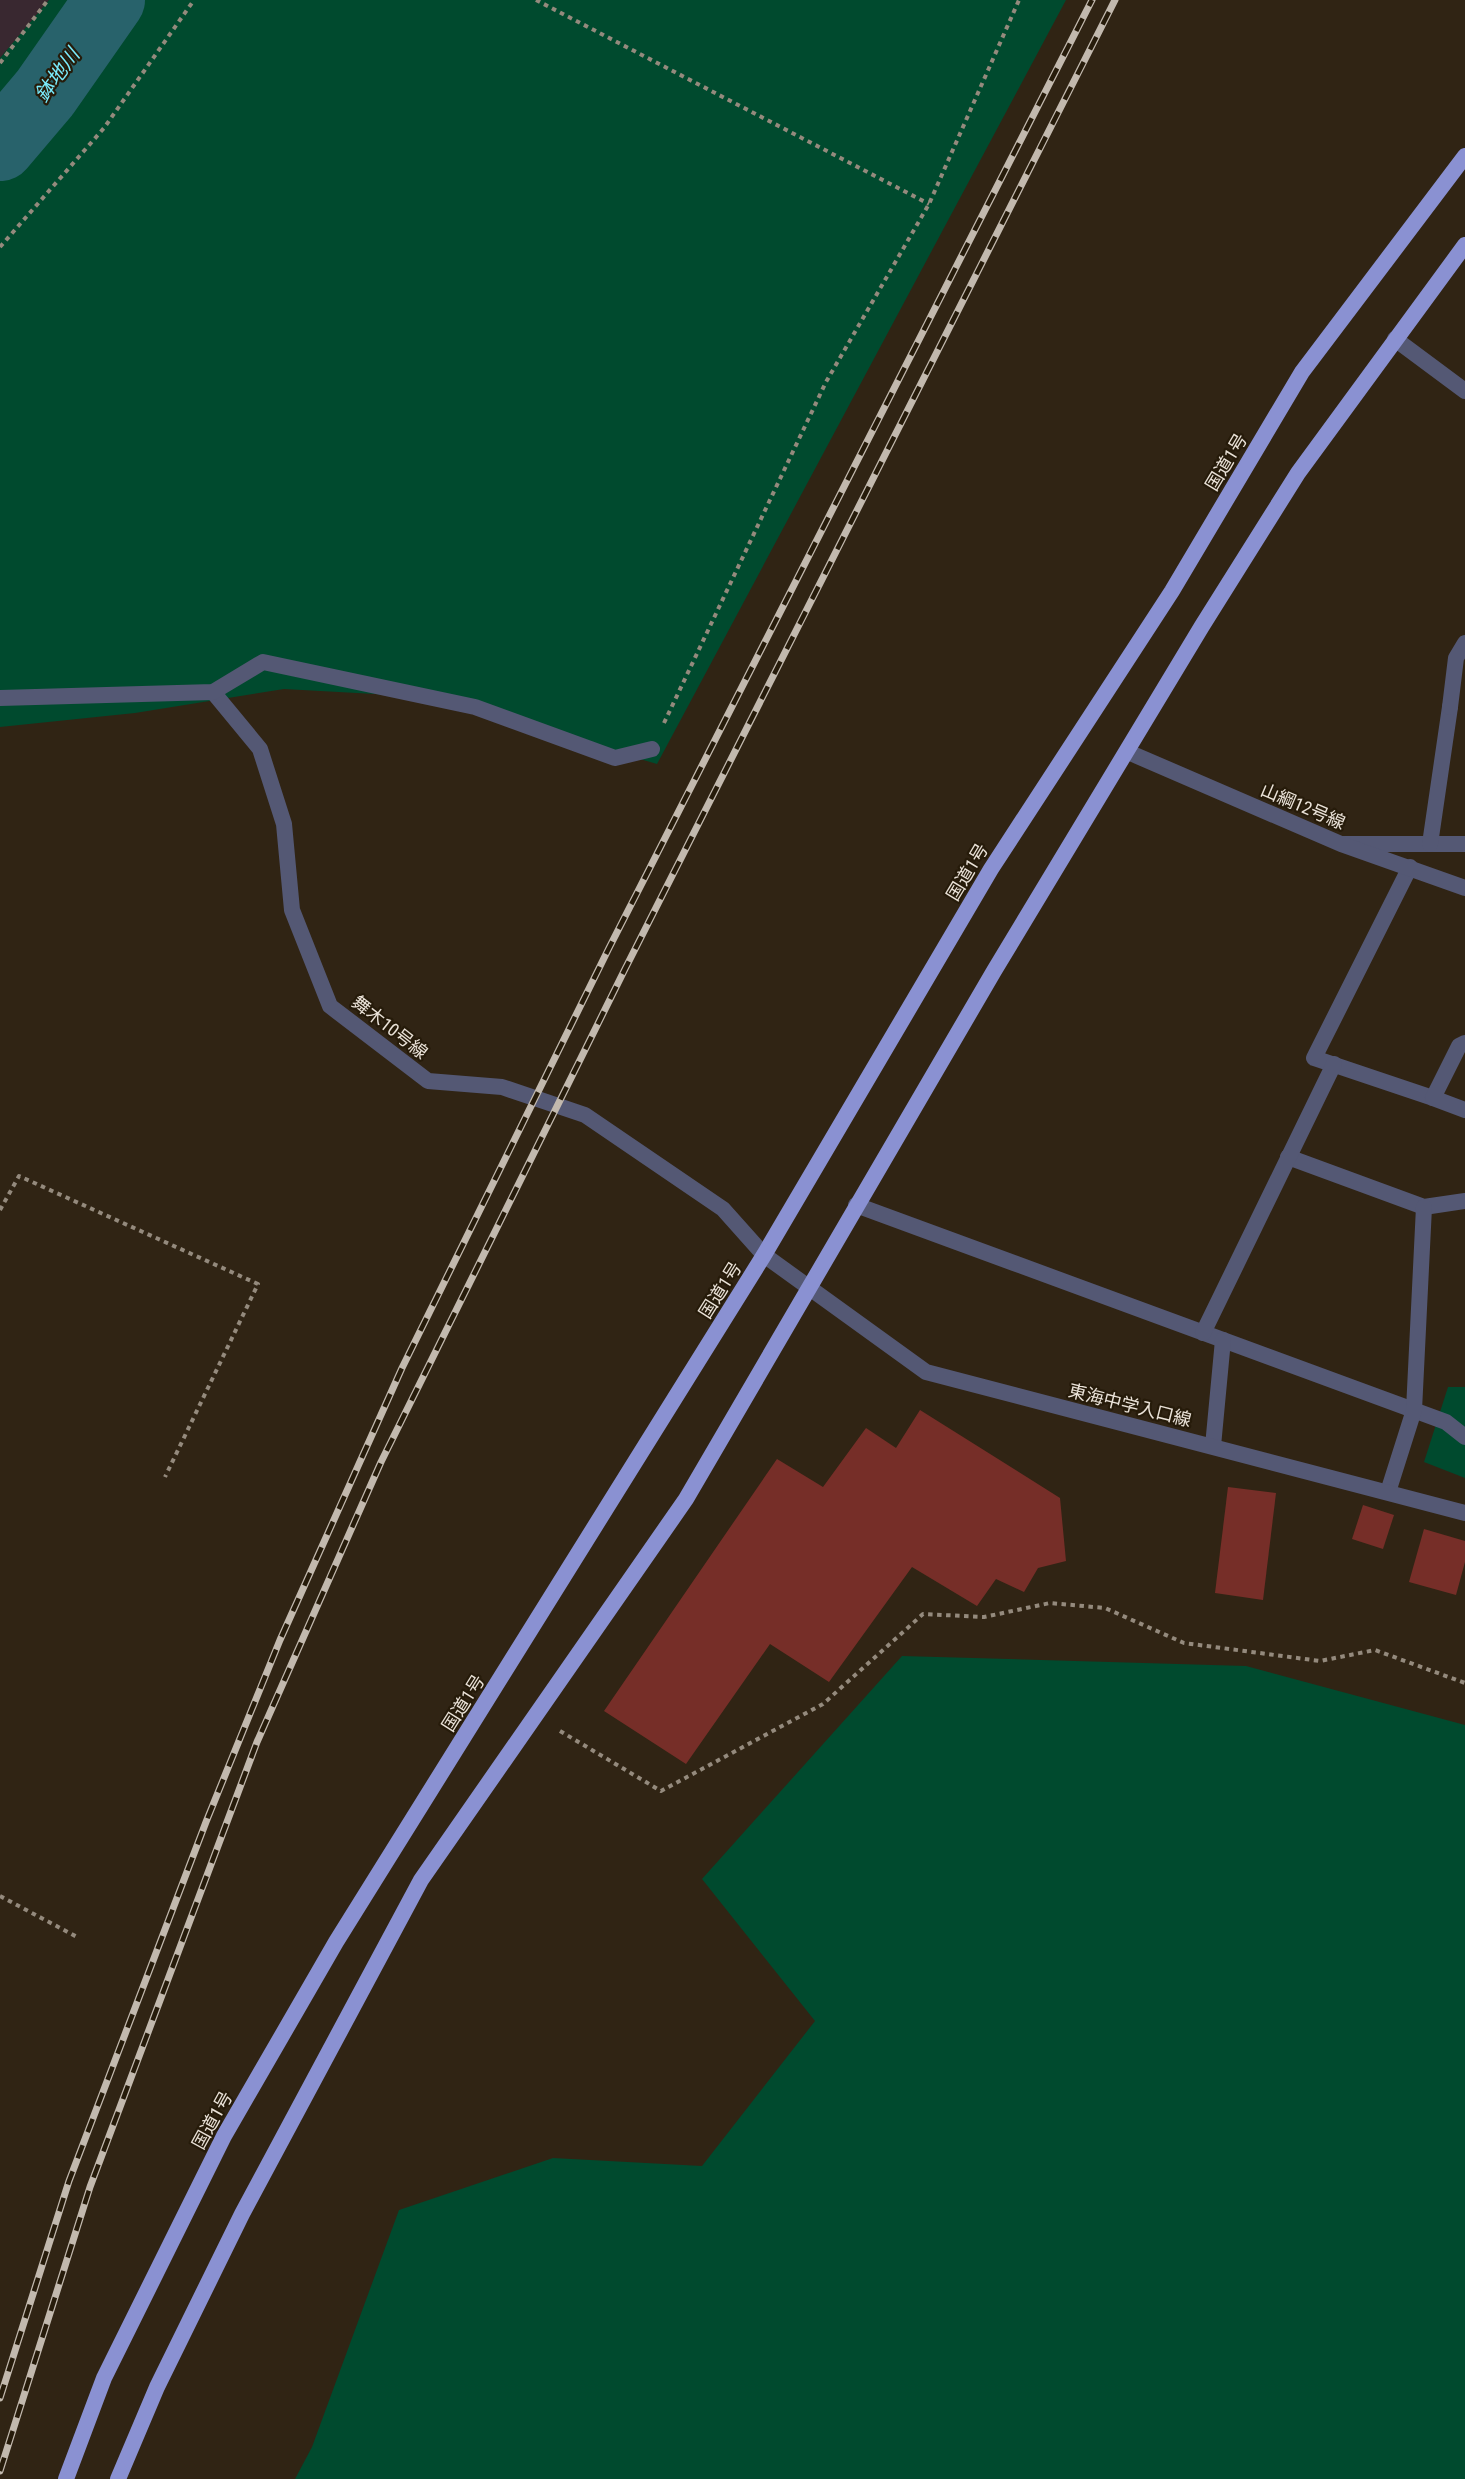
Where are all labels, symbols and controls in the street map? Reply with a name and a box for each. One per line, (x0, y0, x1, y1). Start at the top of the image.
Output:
water label: 鉢地川 (30, 42, 86, 106)
street label: 国道1号 (1201, 430, 1251, 494)
street label: 山綱12号線 (1258, 779, 1348, 833)
street label: 国道1号 (942, 840, 992, 904)
street label: 舞木10号線 (348, 991, 432, 1063)
street label: 国道1号 (694, 1258, 746, 1322)
street label: 東海中学入口線 (1066, 1380, 1194, 1430)
street label: 国道1号 (437, 1671, 489, 1735)
street label: 国道1号 (188, 2087, 236, 2153)

